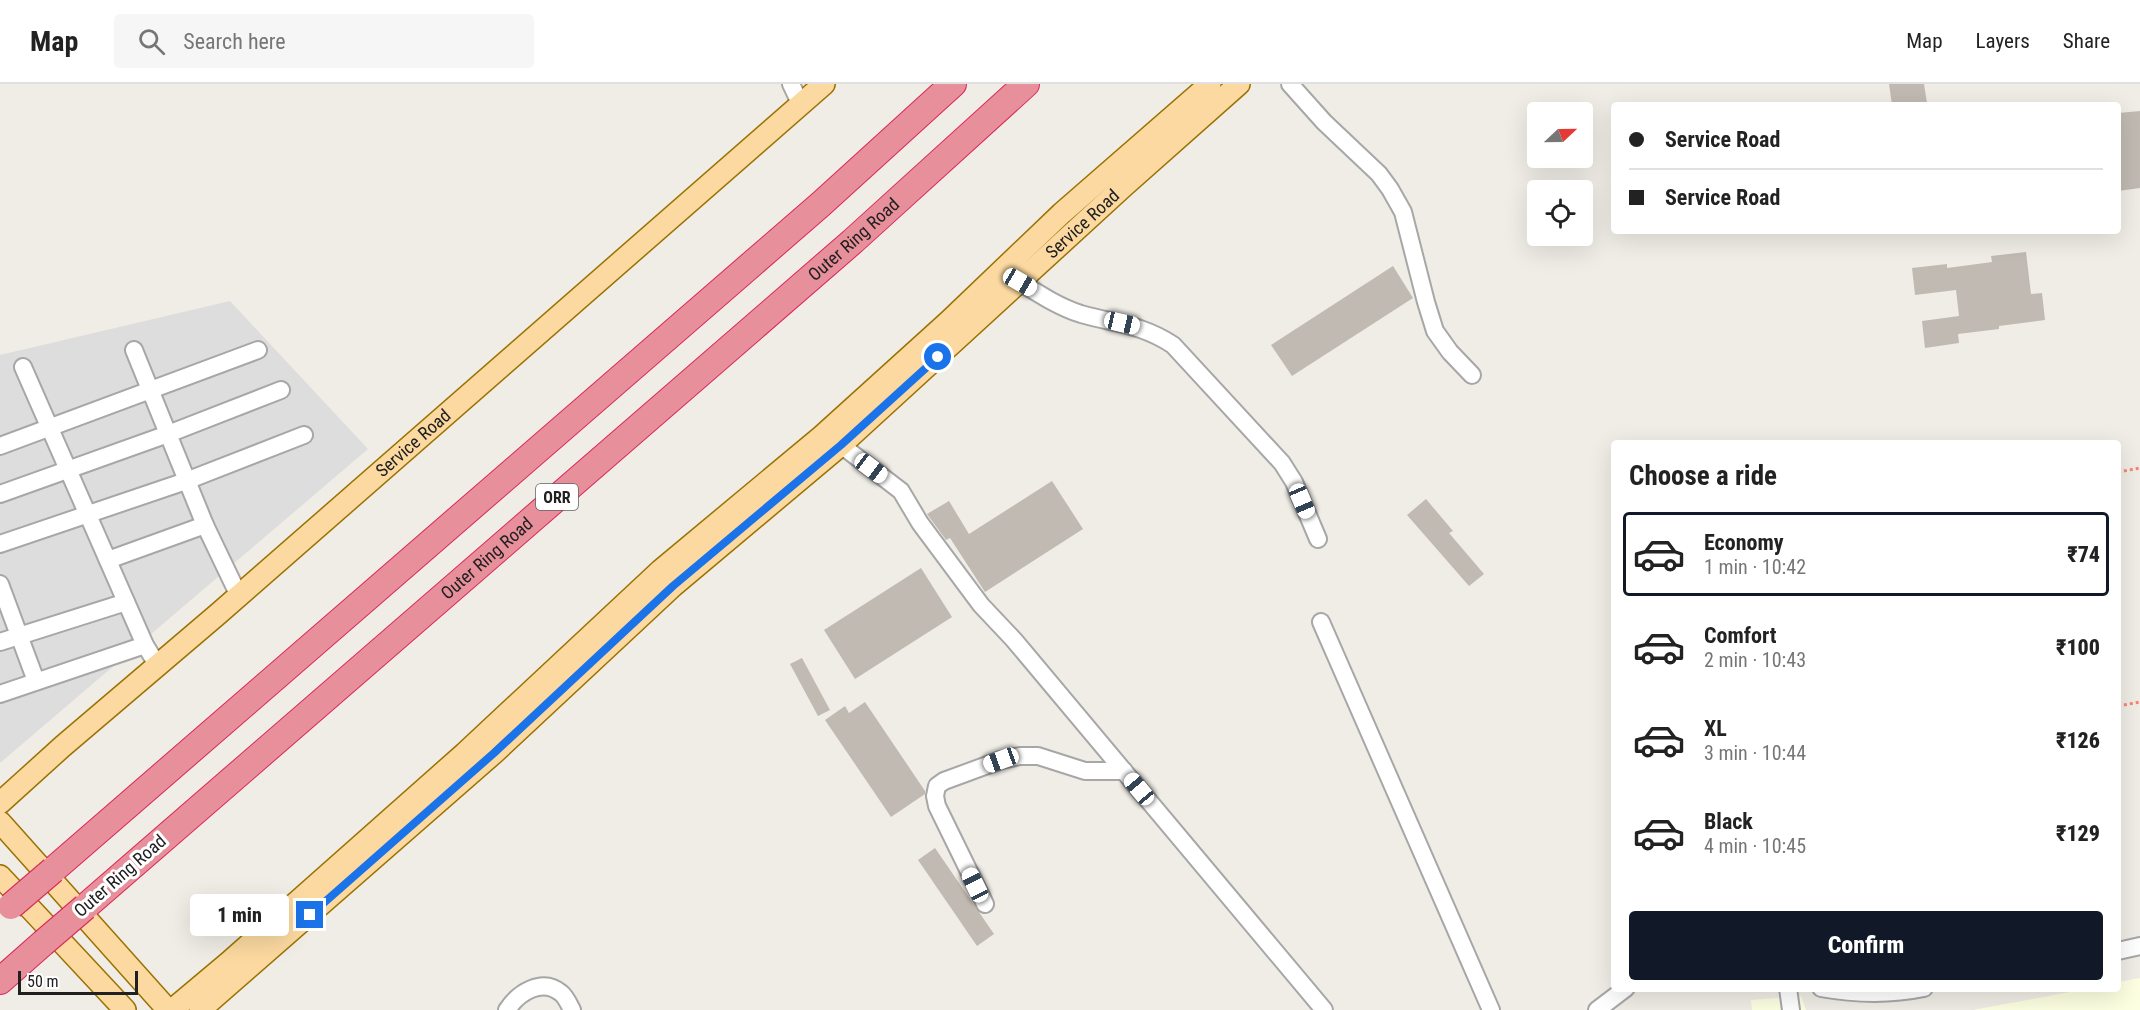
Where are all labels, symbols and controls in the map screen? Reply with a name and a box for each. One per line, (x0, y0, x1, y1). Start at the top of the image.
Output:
search box (114, 14, 534, 68)
text: Map (30, 25, 78, 58)
icon: search (135, 25, 168, 58)
text: Search here (183, 29, 286, 54)
text: Map (1906, 29, 1943, 53)
text: Layers (1976, 29, 2030, 53)
text: Share (2063, 29, 2110, 53)
north arrow (1527, 102, 1593, 168)
map controls (1527, 102, 1593, 246)
text: Service Road (1665, 127, 1780, 152)
button: locate (1527, 180, 1593, 246)
street label: Service Road (1041, 185, 1123, 263)
text: Service Road (1665, 185, 1780, 210)
street label: Outer Ring Road (804, 193, 903, 285)
car (1000, 265, 1040, 299)
car (1102, 310, 1142, 336)
route start (924, 343, 951, 370)
street label: Service Road (371, 405, 455, 481)
car (851, 450, 891, 486)
text: Choose a ride (1629, 460, 1777, 492)
car (1287, 481, 1317, 521)
road number: ORR (536, 484, 578, 510)
street label: Outer Ring Road (436, 513, 537, 604)
icon: car (1632, 527, 1686, 581)
text: Economy (1704, 530, 1784, 555)
text: ₹74 (2067, 542, 2100, 567)
text: 1 min · 10:42 (1704, 555, 1806, 579)
icon: car (1632, 620, 1686, 674)
text: Comfort (1704, 623, 1777, 648)
text: ₹100 (2056, 635, 2100, 660)
text: 2 min · 10:43 (1704, 648, 1806, 672)
icon: car (1632, 713, 1686, 767)
text: XL (1704, 716, 1727, 741)
text: ₹126 (2056, 728, 2100, 753)
text: 3 min · 10:44 (1704, 741, 1806, 765)
car (981, 745, 1021, 775)
car (1121, 769, 1157, 809)
icon: car (1632, 806, 1686, 860)
text: Black (1704, 809, 1753, 834)
text: ₹129 (2056, 821, 2100, 846)
street label: Outer Ring Road (70, 830, 170, 921)
text: 4 min · 10:45 (1704, 834, 1806, 858)
car (959, 865, 991, 905)
callout: 1 min (190, 894, 289, 936)
route end (296, 901, 323, 928)
text: 1 min (217, 903, 262, 927)
button: Confirm (1629, 911, 2103, 980)
scale bar (18, 968, 138, 996)
text: 50 m (27, 972, 59, 991)

